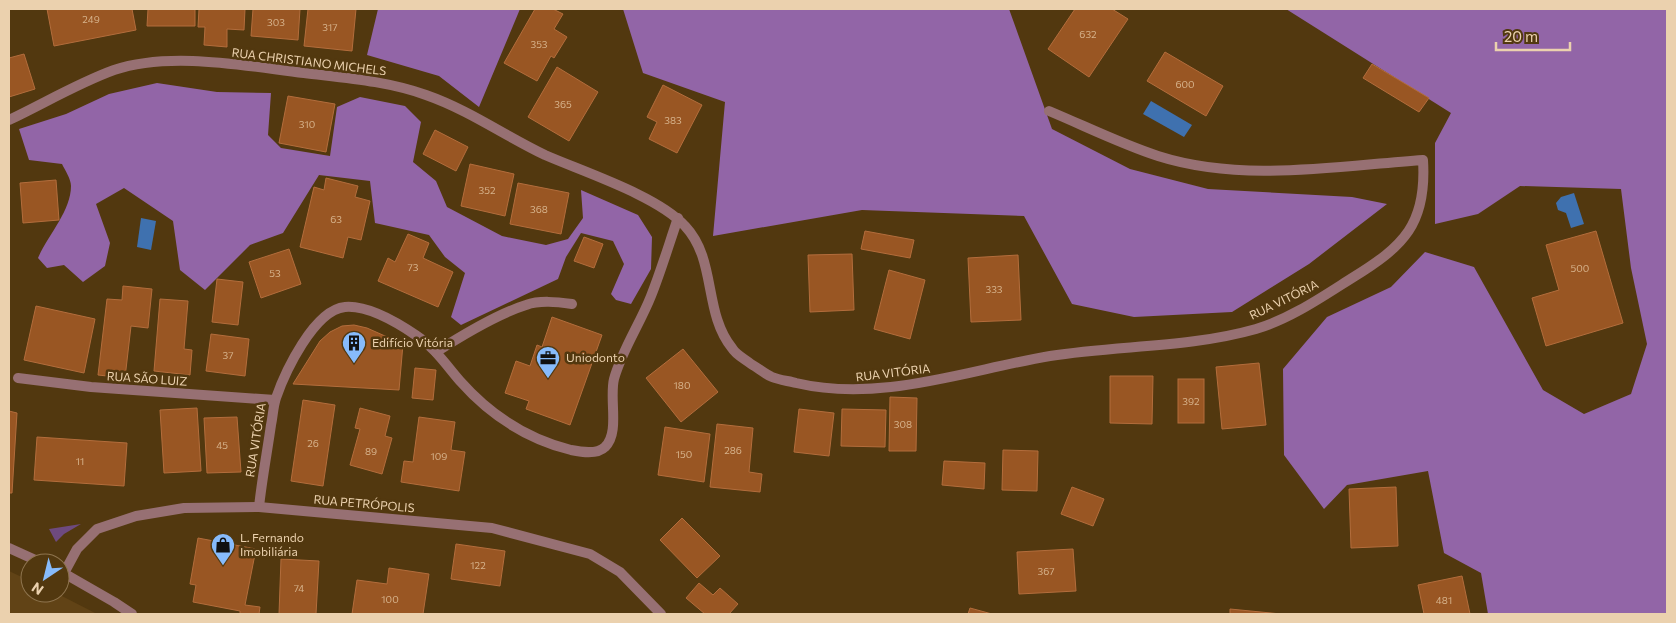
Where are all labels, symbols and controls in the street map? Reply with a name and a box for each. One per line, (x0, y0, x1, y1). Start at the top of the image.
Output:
house number: 249 (82, 13, 100, 25)
house number: 303 (267, 16, 285, 28)
scale bar (1496, 20, 1570, 52)
house number: 317 (322, 21, 338, 33)
text: 20 m (1504, 27, 1538, 45)
house number: 632 (1079, 28, 1097, 40)
house number: 353 (530, 38, 548, 50)
street label: RUA CHRISTIANO MICHELS (231, 45, 387, 77)
house number: 600 (1175, 78, 1195, 90)
house number: 365 (554, 98, 572, 110)
house number: 383 (664, 114, 682, 126)
house number: 310 (299, 118, 315, 130)
house number: 352 (479, 184, 496, 196)
house number: 368 (530, 203, 548, 215)
house number: 63 (330, 213, 342, 225)
house number: 73 (408, 261, 419, 273)
house number: 500 (1571, 262, 1589, 274)
house number: 53 (269, 267, 281, 279)
street label: RUA VITÓRIA (1247, 276, 1320, 322)
house number: 333 (985, 283, 1003, 295)
building icon: Edifício Vitória (341, 330, 367, 364)
place label: Edifício Vitória (372, 335, 453, 349)
office icon: Uniodonto (535, 345, 561, 379)
house number: 37 (223, 349, 233, 361)
place label: Uniodonto (566, 350, 625, 364)
street label: RUA VITÓRIA (855, 360, 931, 384)
street label: RUA SÃO LUIZ (106, 368, 188, 388)
house number: 180 (674, 379, 690, 391)
house number: 392 (1182, 395, 1200, 407)
street label: RUA VITÓRIA (242, 402, 268, 478)
house number: 308 (894, 418, 912, 430)
house number: 26 (307, 437, 319, 449)
house number: 45 (216, 439, 228, 451)
house number: 286 (724, 444, 742, 456)
house number: 89 (365, 445, 377, 457)
house number: 150 (676, 448, 692, 460)
house number: 109 (431, 450, 447, 462)
house number: 11 (76, 455, 84, 467)
street label: RUA PETRÓPOLIS (313, 492, 415, 514)
place label: L. Fernando Imobiliária (240, 530, 304, 558)
shop icon: L. Fernando Imobiliária (210, 532, 236, 566)
north arrow (20, 553, 70, 603)
house number: 122 (470, 559, 486, 571)
house number: 367 (1037, 565, 1055, 577)
text: N (28, 579, 46, 599)
house number: 74 (294, 582, 304, 594)
house number: 100 (381, 593, 399, 605)
house number: 481 (1436, 594, 1452, 606)

